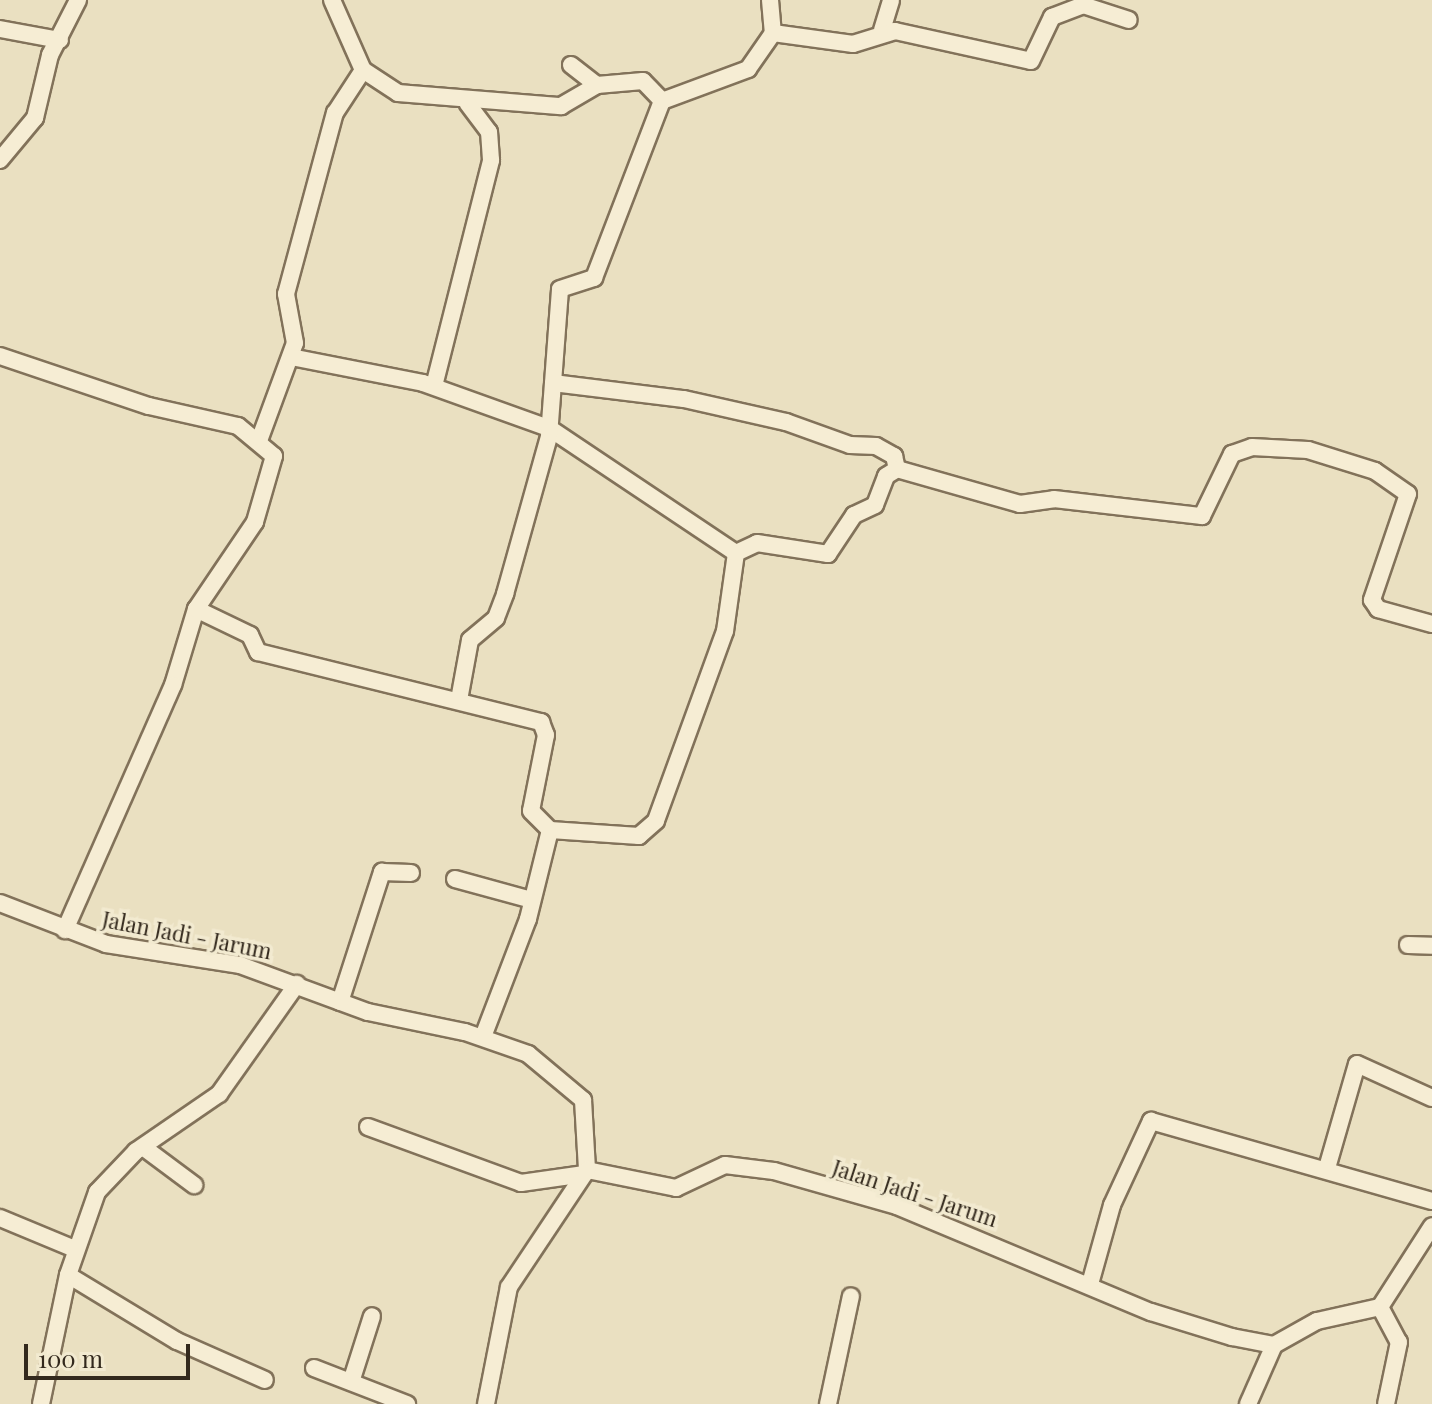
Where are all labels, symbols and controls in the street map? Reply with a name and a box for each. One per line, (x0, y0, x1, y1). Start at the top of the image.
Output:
street label: Jalan Jadi - Jarum (100, 906, 274, 964)
street label: Jalan Jadi - Jarum (829, 1154, 1001, 1232)
scale bar (28, 1328, 194, 1378)
text: 100 m (38, 1342, 103, 1374)

